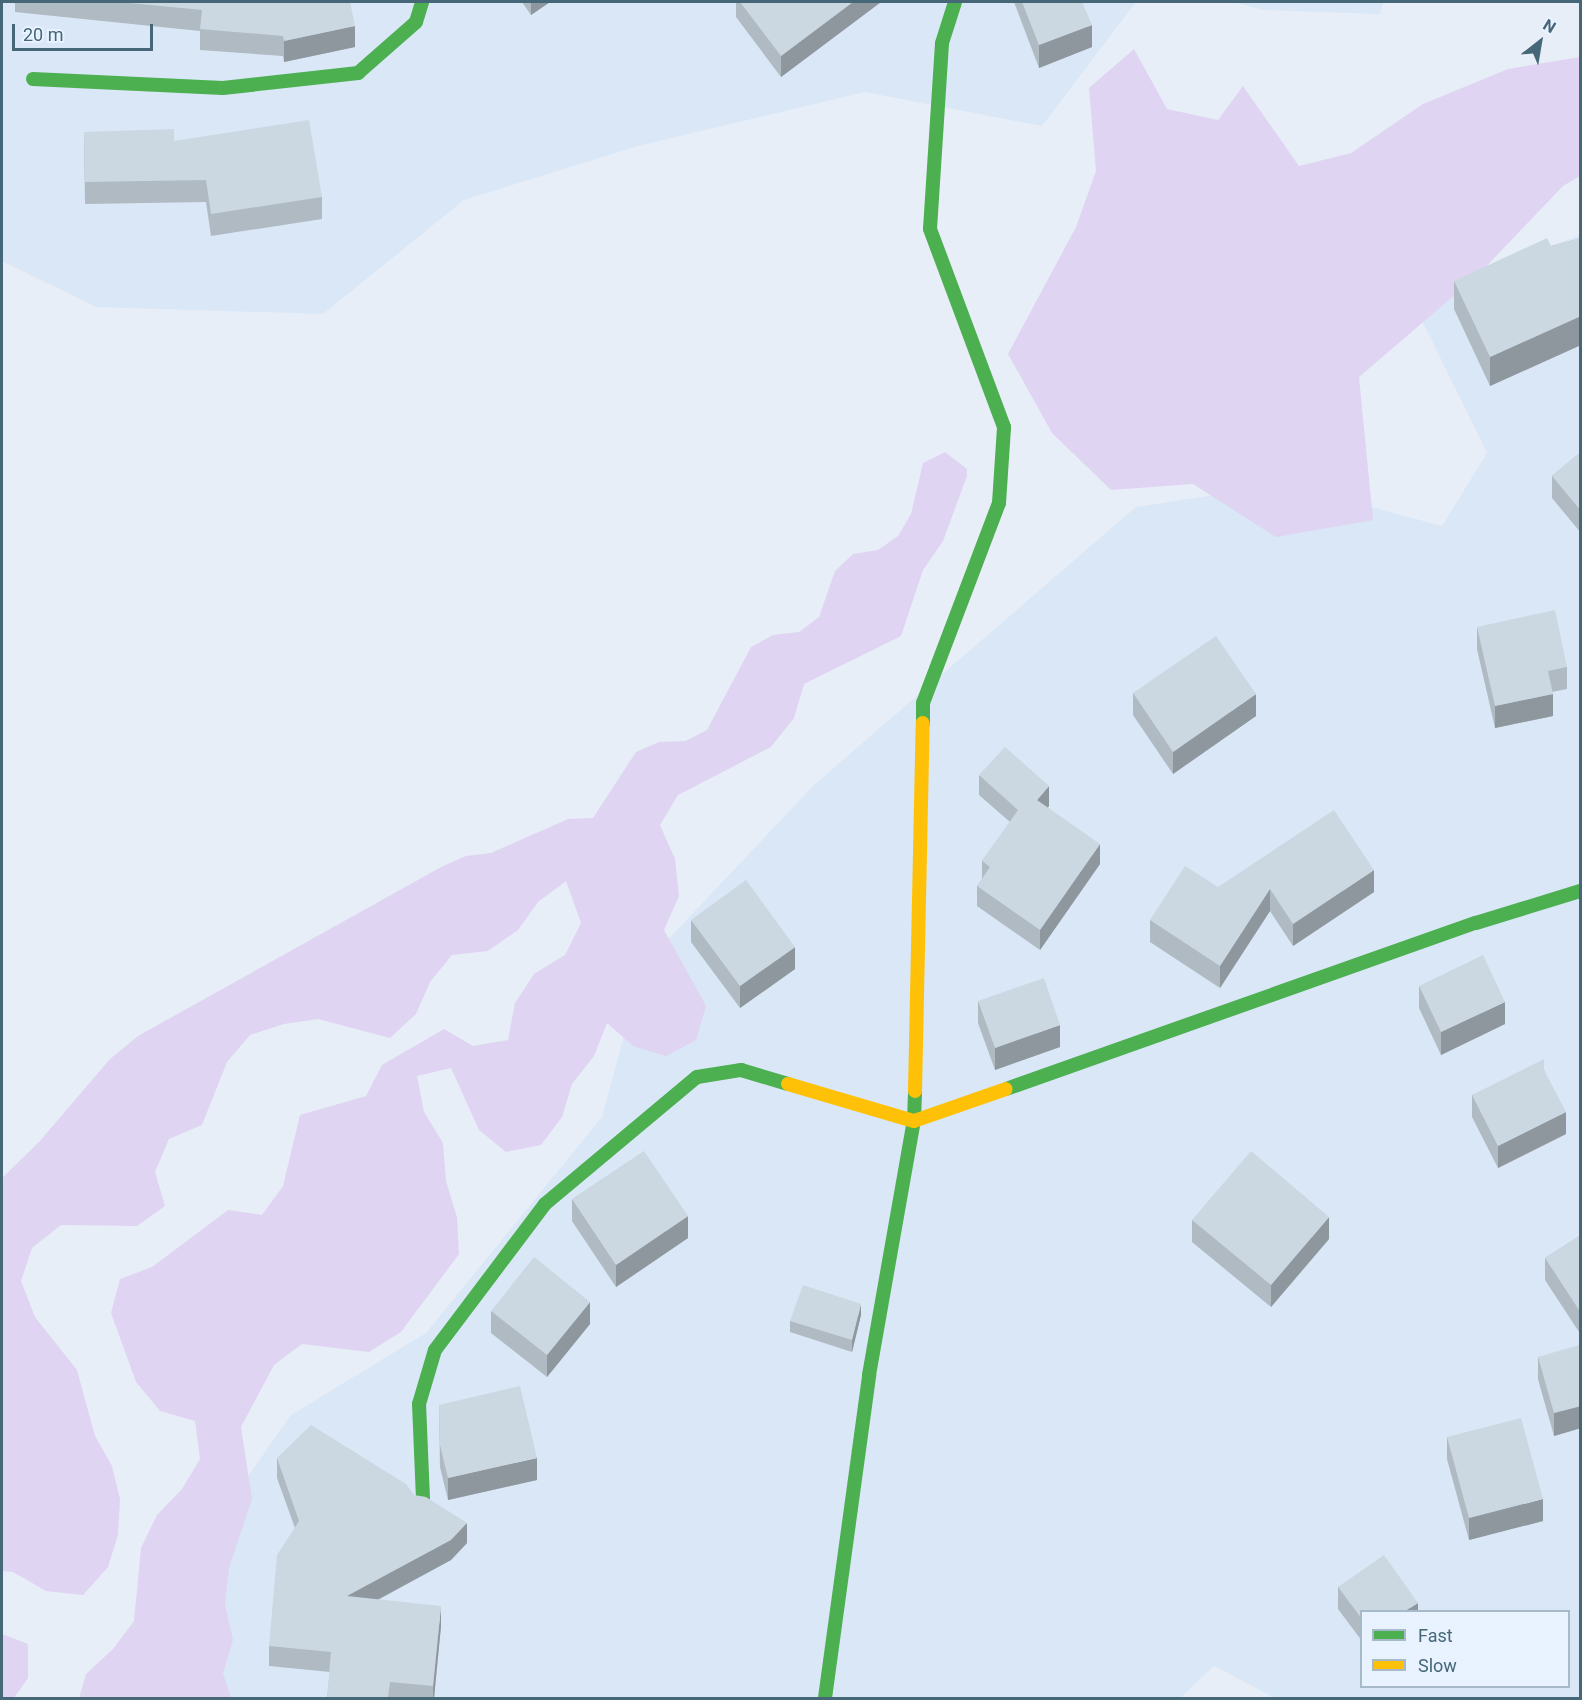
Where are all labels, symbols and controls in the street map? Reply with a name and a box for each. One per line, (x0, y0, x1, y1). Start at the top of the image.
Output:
scale bar (15, 12, 156, 50)
north arrow (1510, 12, 1570, 72)
text: N (1540, 15, 1559, 37)
text: 20 m (23, 24, 63, 45)
legend (1360, 1610, 1570, 1688)
text: Fast (1418, 1625, 1453, 1646)
text: Slow (1418, 1655, 1457, 1676)

